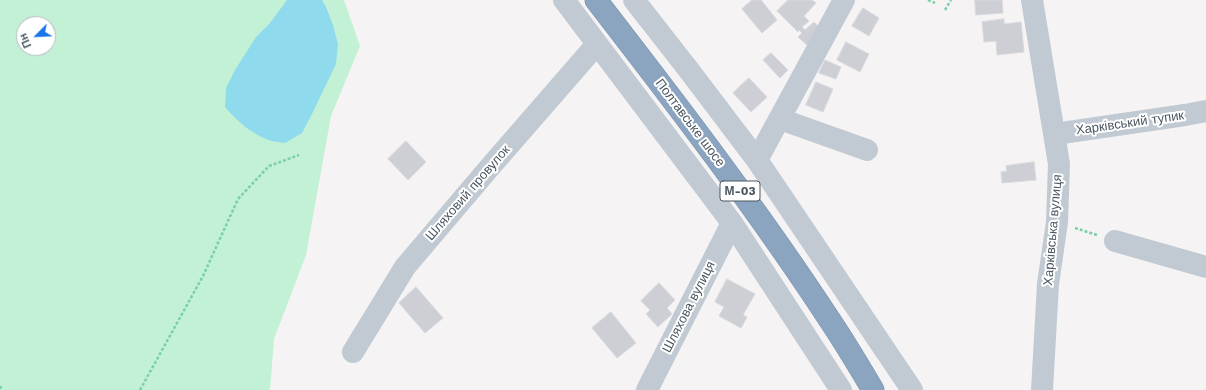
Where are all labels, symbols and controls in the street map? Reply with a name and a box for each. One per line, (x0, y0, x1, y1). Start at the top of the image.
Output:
north arrow (16, 16, 56, 56)
text: Пн (17, 31, 34, 50)
street label: Полтавське шосе (652, 76, 728, 170)
street label: Харківський тупик (1075, 108, 1185, 138)
street label: Шляховий провулок (422, 142, 514, 244)
street label: Харківська вулиця (1040, 174, 1066, 286)
road number: М-03 (720, 181, 760, 201)
street label: Шляхова вулиця (659, 259, 719, 355)

